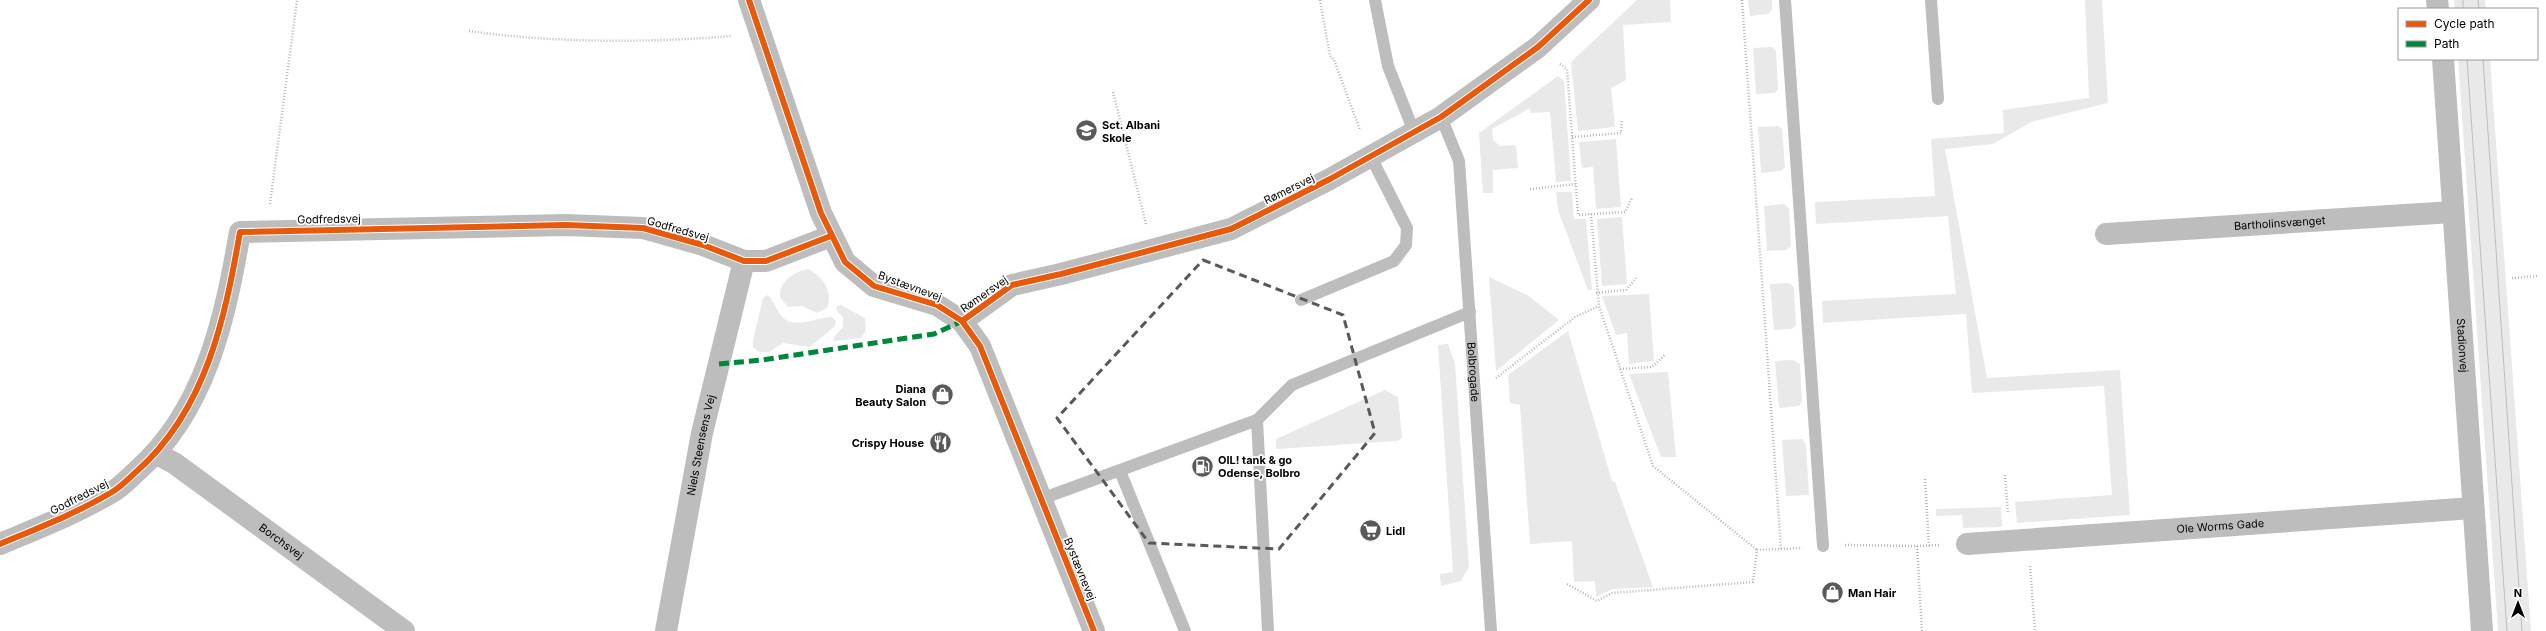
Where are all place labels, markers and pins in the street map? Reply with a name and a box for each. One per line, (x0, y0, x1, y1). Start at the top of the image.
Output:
school or university icon: Sct. Albani Skole (1074, 118, 1100, 144)
place label: Sct. Albani Skole (1102, 118, 1160, 145)
place label: Diana Beauty Salon (855, 382, 926, 409)
shop icon: Diana Beauty Salon (929, 382, 955, 408)
restaurant icon: Crispy House (927, 430, 953, 456)
place label: Crispy House (852, 436, 924, 450)
fuel station icon: OIL! tank & go Odense, Bolbro (1190, 453, 1216, 479)
place label: OIL! tank & go Odense, Bolbro (1218, 453, 1301, 480)
supermarket icon: Lidl (1358, 518, 1384, 544)
place label: Lidl (1386, 524, 1405, 538)
shop icon: Man Hair (1820, 580, 1846, 606)
place label: Man Hair (1848, 586, 1897, 600)

